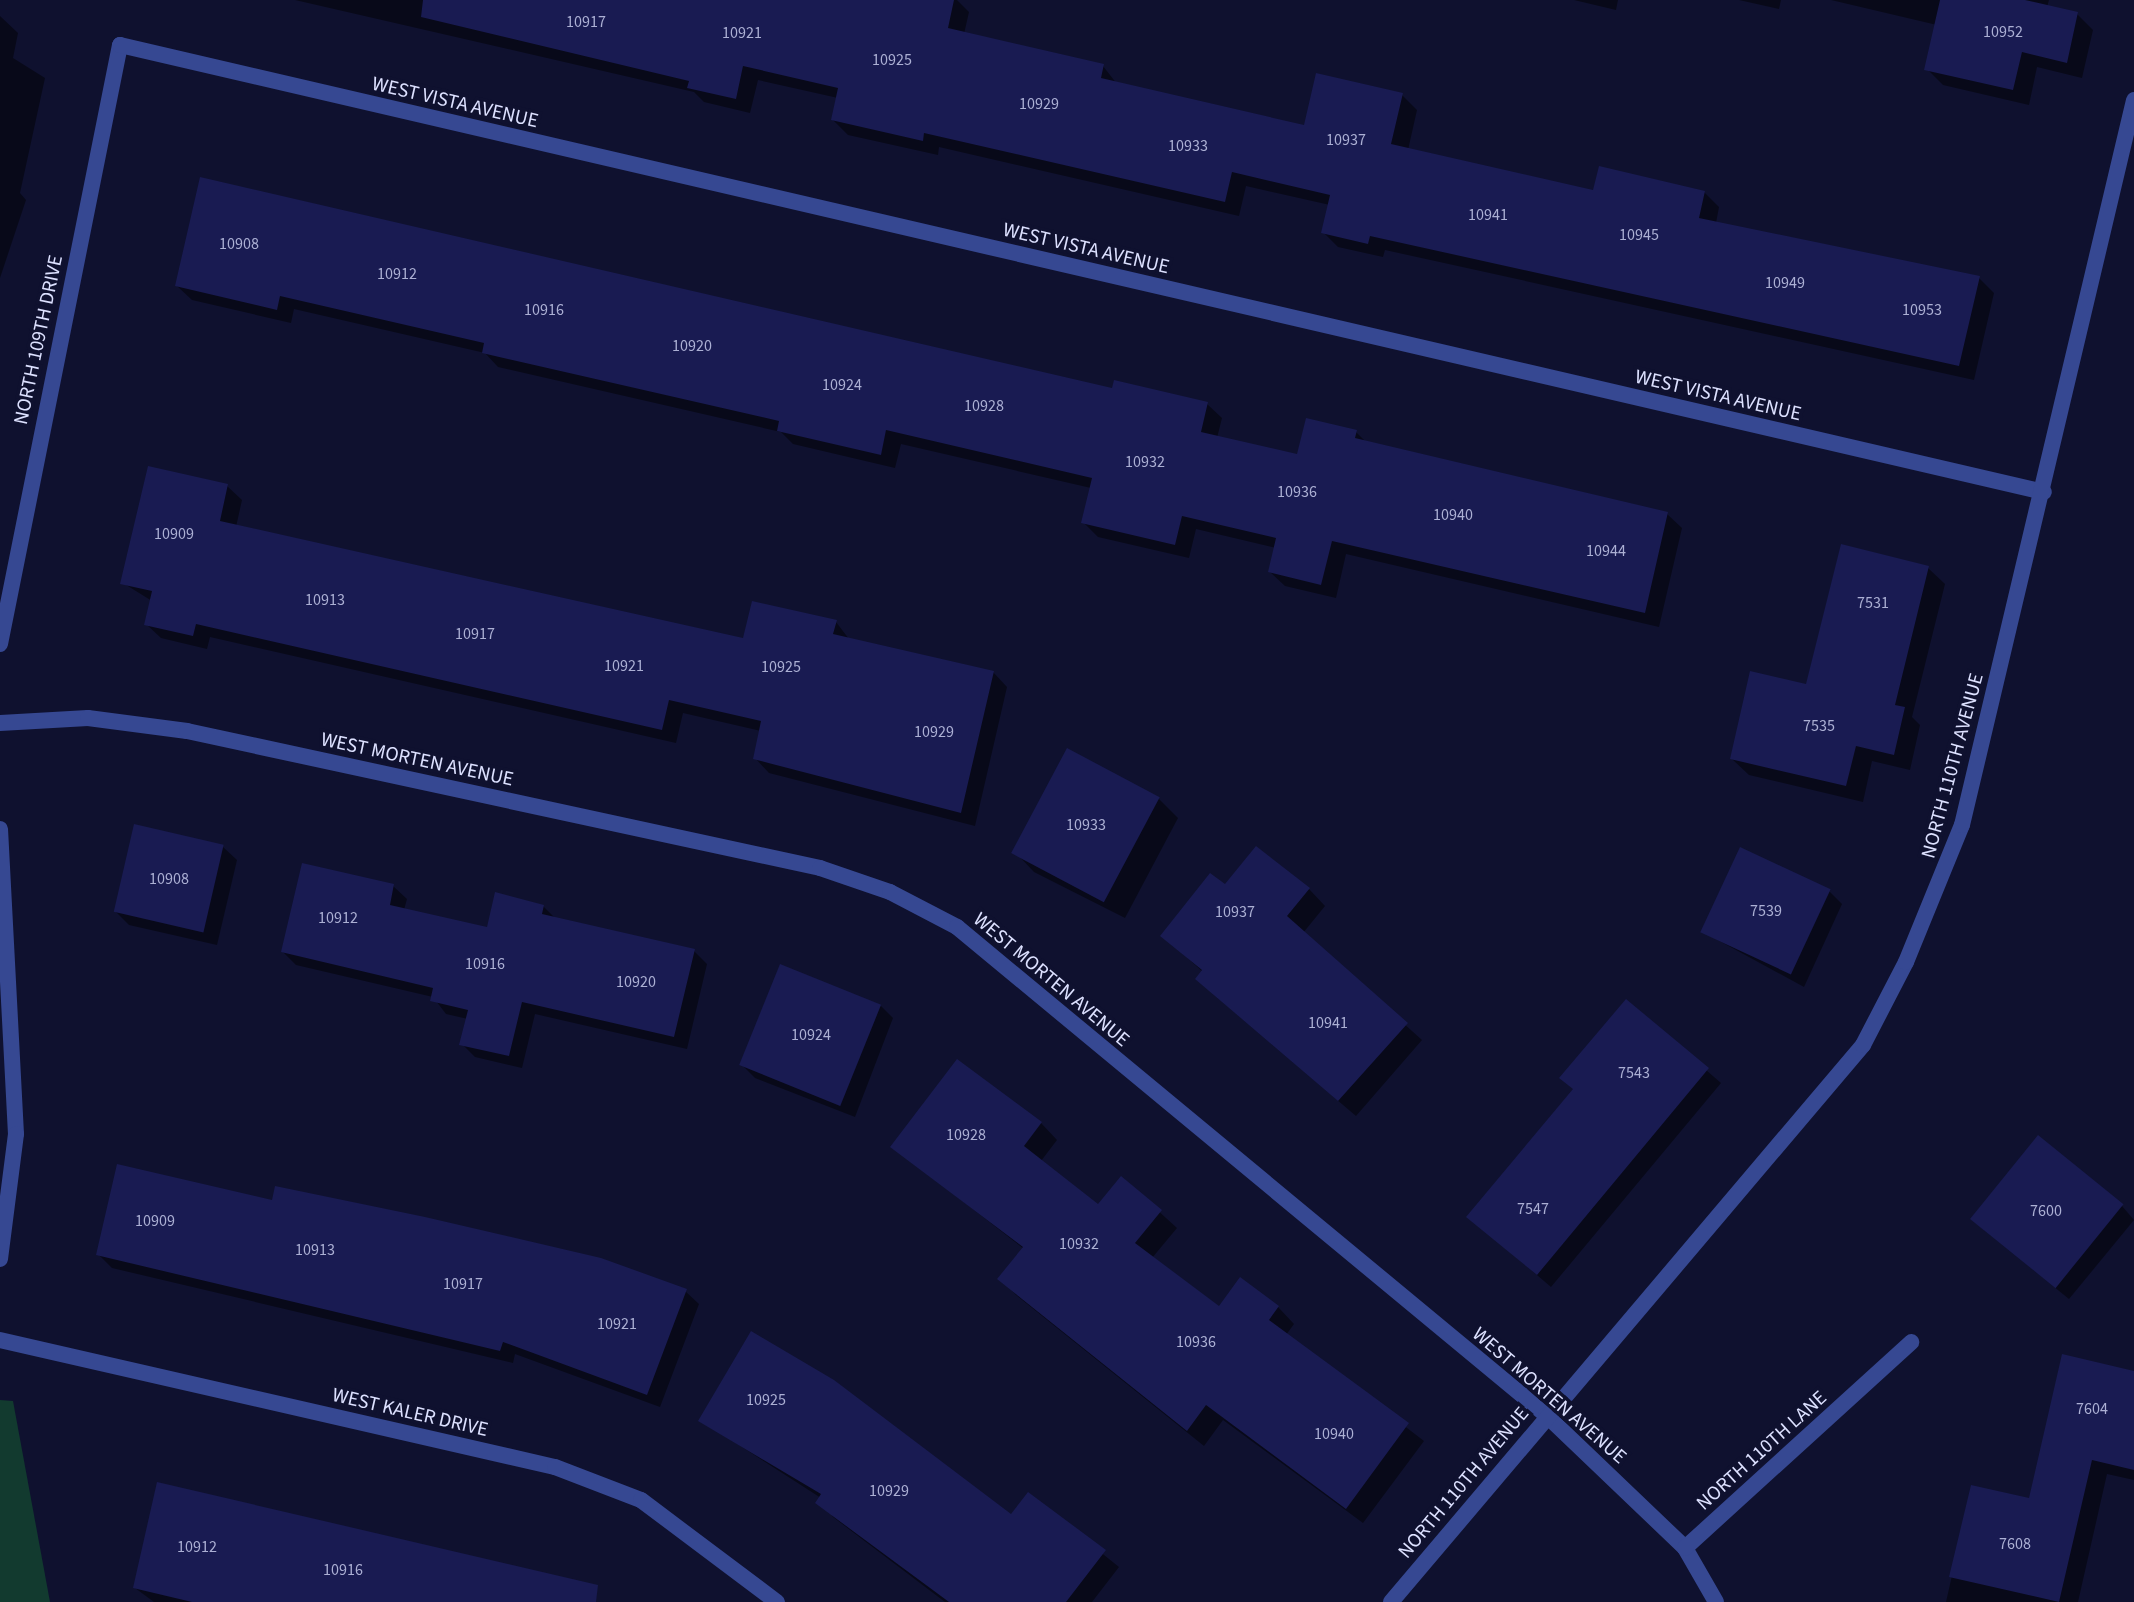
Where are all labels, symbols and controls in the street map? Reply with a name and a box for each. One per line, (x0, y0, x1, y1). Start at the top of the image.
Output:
house number: 10917 (566, 12, 606, 32)
house number: 10952 (1983, 22, 2023, 42)
house number: 10921 (722, 23, 762, 43)
house number: 10925 (872, 50, 912, 70)
street label: WEST VISTA AVENUE (370, 72, 540, 134)
house number: 10929 (1019, 94, 1059, 114)
house number: 10937 (1326, 130, 1366, 150)
house number: 10933 (1168, 136, 1208, 156)
house number: 10941 (1468, 205, 1508, 225)
street label: WEST VISTA AVENUE (1001, 218, 1171, 280)
house number: 10945 (1619, 225, 1659, 245)
house number: 10908 (219, 234, 259, 254)
street label: NORTH 109TH DRIVE (9, 253, 69, 427)
house number: 10912 (377, 264, 417, 284)
house number: 10949 (1765, 273, 1805, 293)
house number: 10916 (524, 300, 564, 320)
house number: 10953 (1902, 300, 1942, 320)
house number: 10920 (672, 336, 712, 356)
street label: WEST VISTA AVENUE (1633, 365, 1803, 427)
house number: 10924 (822, 375, 862, 395)
house number: 10928 (964, 396, 1004, 416)
house number: 10932 (1125, 452, 1165, 472)
house number: 10936 (1277, 482, 1317, 502)
house number: 10940 (1433, 505, 1473, 525)
house number: 10909 (154, 524, 194, 544)
house number: 10944 (1586, 541, 1626, 561)
house number: 10913 (305, 590, 345, 610)
house number: 7531 (1857, 593, 1889, 613)
house number: 10917 (455, 624, 495, 644)
house number: 10921 (604, 656, 644, 676)
house number: 10925 (761, 657, 801, 677)
street label: NORTH 110TH AVENUE (1917, 671, 1989, 861)
house number: 7535 (1803, 716, 1835, 736)
house number: 10929 (914, 722, 954, 742)
street label: WEST MORTEN AVENUE (319, 728, 515, 792)
house number: 10933 (1066, 815, 1106, 835)
house number: 10908 (149, 869, 189, 889)
house number: 7539 (1750, 901, 1782, 921)
house number: 10937 (1215, 902, 1255, 922)
house number: 10912 (318, 908, 358, 928)
street label: WEST MORTEN AVENUE (968, 908, 1134, 1052)
house number: 10916 (465, 954, 505, 974)
house number: 10920 (616, 972, 656, 992)
house number: 10941 (1308, 1013, 1348, 1033)
house number: 10924 (791, 1025, 831, 1045)
house number: 7543 (1618, 1063, 1650, 1083)
house number: 10928 (946, 1125, 986, 1145)
house number: 7547 (1517, 1199, 1549, 1219)
house number: 7600 (2030, 1201, 2062, 1221)
house number: 10909 (135, 1211, 175, 1231)
house number: 10932 (1059, 1234, 1099, 1254)
house number: 10913 (295, 1240, 335, 1260)
house number: 10917 (443, 1274, 483, 1294)
house number: 10921 (597, 1314, 637, 1334)
street label: WEST MORTEN AVENUE (1467, 1323, 1631, 1469)
house number: 10936 (1176, 1332, 1216, 1352)
street label: WEST KALER DRIVE (330, 1383, 490, 1443)
street label: NORTH 110TH LANE (1692, 1386, 1832, 1516)
house number: 10925 (746, 1390, 786, 1410)
house number: 7604 (2076, 1399, 2108, 1419)
street label: NORTH 110TH AVENUE (1394, 1402, 1534, 1564)
house number: 10940 (1314, 1424, 1354, 1444)
house number: 10929 (869, 1481, 909, 1501)
house number: 7608 (1999, 1534, 2031, 1554)
house number: 10912 (177, 1537, 217, 1557)
house number: 10916 (323, 1560, 363, 1580)

